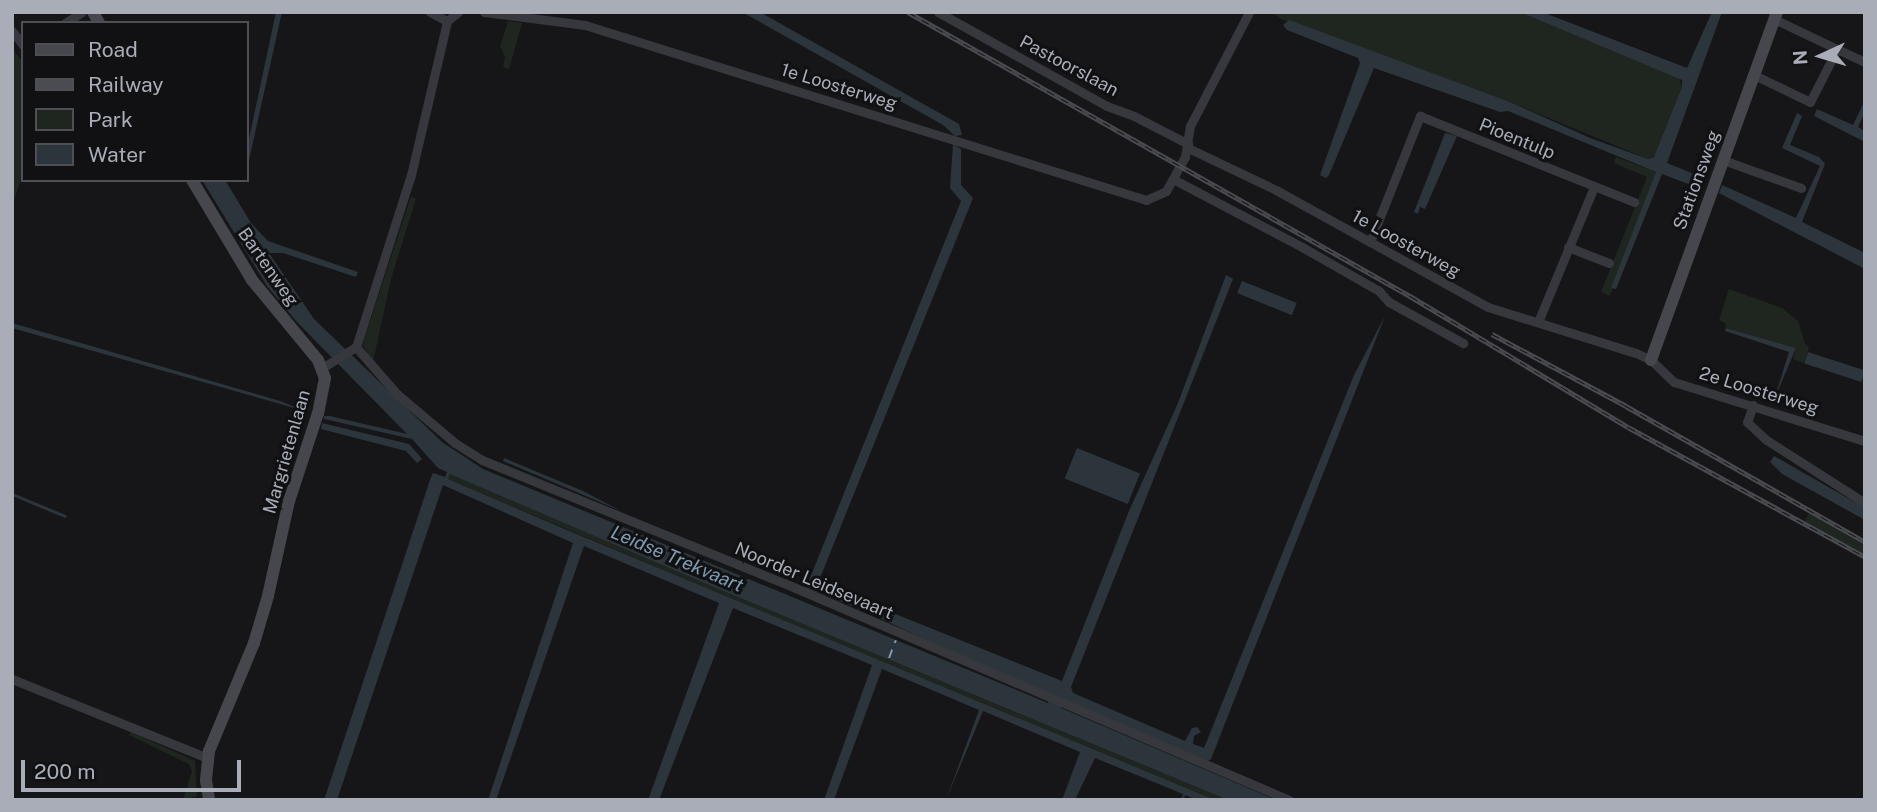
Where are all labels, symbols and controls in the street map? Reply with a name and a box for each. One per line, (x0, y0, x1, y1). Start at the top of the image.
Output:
legend (21, 21, 248, 182)
north arrow (1786, 21, 1856, 91)
street label: Pastoorslaan (1016, 31, 1122, 101)
text: Road (88, 37, 138, 62)
text: N (1789, 49, 1812, 66)
street label: 1e Loosterweg (778, 59, 900, 115)
text: Railway (88, 72, 164, 97)
text: Park (88, 107, 133, 132)
street label: Pioentulp (1476, 114, 1558, 164)
street label: Stationsweg (1669, 127, 1725, 233)
text: Water (88, 142, 146, 167)
street label: 1e Loosterweg (1348, 205, 1464, 283)
street label: Bartenweg (233, 224, 303, 310)
street label: 2e Loosterweg (1697, 363, 1821, 419)
street label: Margrietenlaan (259, 387, 315, 517)
water label: Leidse Trekvaart (607, 521, 747, 597)
street label: Noorder Leidsevaart (731, 538, 897, 624)
scale bar (24, 746, 245, 790)
text: 200 m (34, 759, 95, 784)

